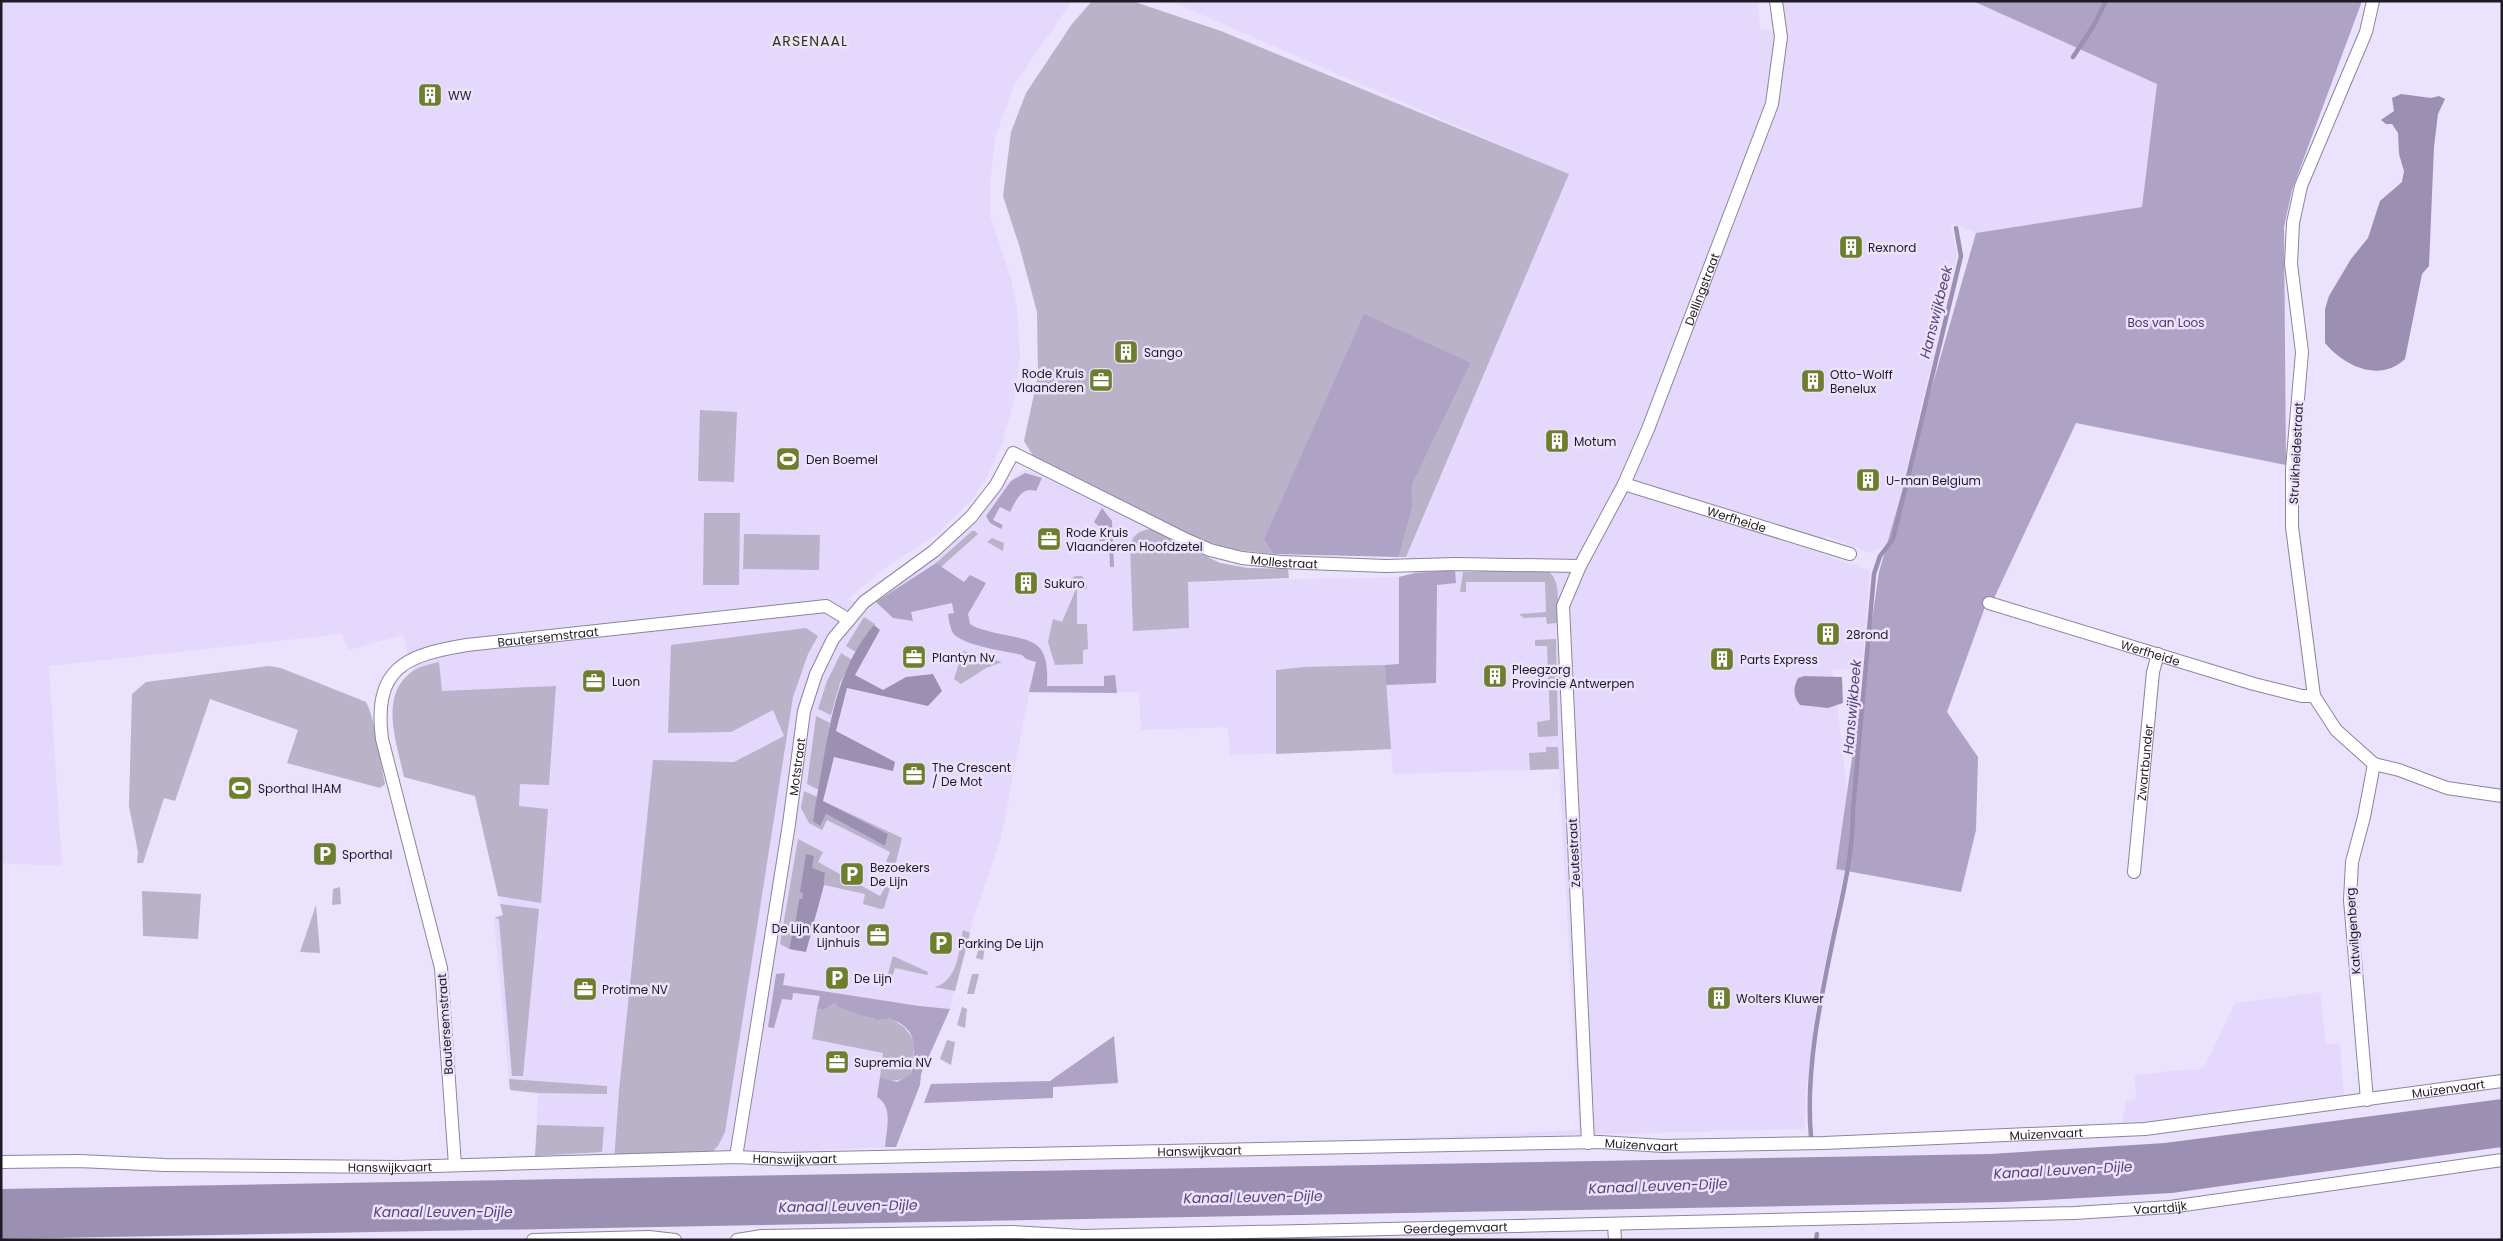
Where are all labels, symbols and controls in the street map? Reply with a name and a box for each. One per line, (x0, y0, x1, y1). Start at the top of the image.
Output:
district label: ARSENAAL (772, 31, 848, 51)
building icon: WW (417, 82, 443, 108)
place label: WW (448, 87, 472, 104)
building icon: Rexnord (1838, 234, 1864, 260)
place label: Rexnord (1868, 239, 1916, 256)
street label: Dellingstraat (1680, 250, 1723, 328)
water label: Hanswijkbeek (1915, 263, 1957, 361)
park label: Bos van Loos (2127, 314, 2205, 331)
building icon: Sango (1113, 339, 1139, 365)
place label: Sango (1144, 344, 1183, 361)
place label: Rode Kruis Vlaanderen (1014, 365, 1084, 396)
place label: Otto-Wolff Benelux (1830, 366, 1893, 397)
office icon: Rode Kruis Vlaanderen (1088, 367, 1114, 393)
building icon: Otto-Wolff Benelux (1800, 368, 1826, 394)
street label: Struikheidestraat (2285, 402, 2307, 504)
building icon: Motum (1544, 428, 1570, 454)
place label: Motum (1574, 433, 1616, 450)
sports icon: Den Boemel (775, 446, 801, 472)
place label: Den Boemel (806, 451, 878, 468)
building icon: U-man Belgium (1855, 467, 1881, 493)
place label: U-man Belgium (1886, 472, 1981, 489)
street label: Werfheide (1705, 502, 1769, 536)
place label: Rode Kruis Vlaanderen Hoofdzetel (1066, 524, 1203, 555)
office icon: Rode Kruis Vlaanderen Hoofdzetel (1036, 526, 1062, 552)
street label: Mollestraat (1250, 550, 1318, 572)
building icon: Sukuro (1013, 570, 1039, 596)
place label: Sukuro (1044, 575, 1085, 592)
building icon: 28rond (1815, 621, 1841, 647)
street label: Bautersemstraat (497, 622, 599, 650)
place label: 28rond (1846, 626, 1888, 643)
street label: Werfheide (2119, 635, 2182, 669)
office icon: Plantyn Nv (901, 644, 927, 670)
building icon: Parts Express (1709, 646, 1735, 672)
place label: Plantyn Nv (932, 649, 995, 666)
place label: Parts Express (1740, 651, 1818, 668)
water label: Hanswijkbeek (1838, 658, 1866, 755)
place label: Pleegzorg Provincie Antwerpen (1512, 661, 1634, 692)
building icon: Pleegzorg Provincie Antwerpen (1482, 663, 1508, 689)
office icon: Luon (581, 668, 607, 694)
place label: Luon (612, 673, 640, 690)
street label: Zwartbunder (2132, 723, 2157, 802)
street label: Motstraat (784, 737, 809, 797)
place label: The Crescent / De Mot (932, 759, 1011, 790)
office icon: The Crescent / De Mot (901, 761, 927, 787)
sports icon: Sporthal IHAM (227, 775, 253, 801)
place label: Sporthal IHAM (258, 780, 341, 797)
street label: Zeutestraat (1564, 818, 1584, 888)
parking icon: Sporthal (312, 841, 338, 867)
place label: Sporthal (342, 846, 392, 863)
place label: Bezoekers De Lijn (870, 859, 930, 890)
parking icon: Bezoekers De Lijn (839, 861, 865, 887)
street label: Katwilgenberg (2341, 887, 2365, 975)
place label: De Lijn Kantoor Lijnhuis (772, 920, 861, 951)
office icon: De Lijn Kantoor Lijnhuis (865, 922, 891, 948)
parking icon: Parking De Lijn (928, 930, 954, 956)
place label: Parking De Lijn (958, 935, 1044, 952)
parking icon: De Lijn (824, 965, 850, 991)
place label: De Lijn (854, 970, 892, 987)
street label: Bautersemstraat (433, 973, 457, 1075)
office icon: Protime NV (572, 976, 598, 1002)
place label: Protime NV (602, 981, 668, 998)
building icon: Wolters Kluwer (1706, 985, 1732, 1011)
place label: Wolters Kluwer (1736, 990, 1824, 1007)
office icon: Supremia NV (824, 1049, 850, 1075)
place label: Supremia NV (854, 1054, 932, 1071)
street label: Muizenvaart (2411, 1075, 2486, 1102)
street label: Muizenvaart (2009, 1123, 2083, 1143)
street label: Muizenvaart (1604, 1134, 1678, 1155)
street label: Hanswijkvaart (1157, 1141, 1242, 1160)
street label: Hanswijkvaart (752, 1149, 837, 1168)
water label: Kanaal Leuven-Dijle (1993, 1156, 2133, 1184)
street label: Hanswijkvaart (348, 1158, 432, 1176)
water label: Kanaal Leuven-Dijle (1588, 1174, 1728, 1198)
water label: Kanaal Leuven-Dijle (1183, 1186, 1323, 1208)
water label: Kanaal Leuven-Dijle (778, 1195, 918, 1217)
street label: Vaartdijk (2133, 1196, 2189, 1218)
water label: Kanaal Leuven-Dijle (373, 1202, 513, 1222)
street label: Geerdegemvaart (1403, 1218, 1508, 1237)

